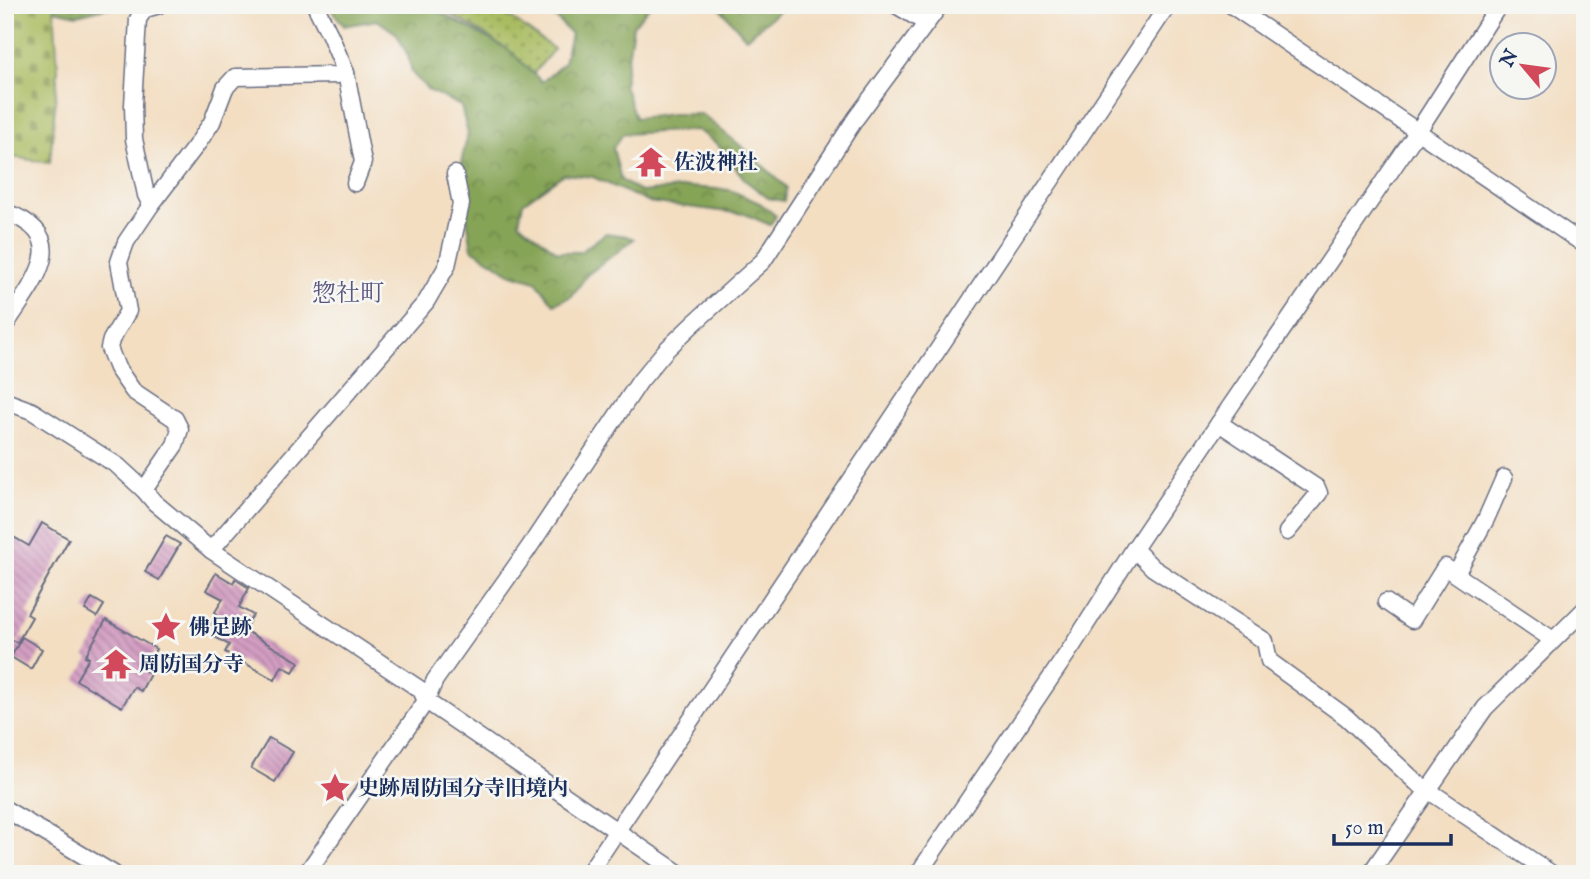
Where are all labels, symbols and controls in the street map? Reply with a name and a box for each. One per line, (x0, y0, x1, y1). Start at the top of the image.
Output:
north arrow (1488, 32, 1558, 102)
text: N (1495, 45, 1525, 73)
temple icon: 佐波神社 (634, 145, 668, 179)
place label: 佐波神社 (674, 150, 758, 177)
district label: 惣社町 (312, 279, 384, 310)
place icon: 佛足跡 (149, 610, 183, 644)
place label: 佛足跡 (189, 615, 252, 642)
temple icon: 周防国分寺 (99, 647, 133, 681)
place label: 周防国分寺 (139, 652, 244, 679)
place icon: 史跡周防国分寺旧境内 (318, 771, 352, 805)
place label: 史跡周防国分寺旧境内 (358, 776, 568, 803)
scale bar (1334, 802, 1452, 846)
text: 50 m (1345, 815, 1384, 842)

